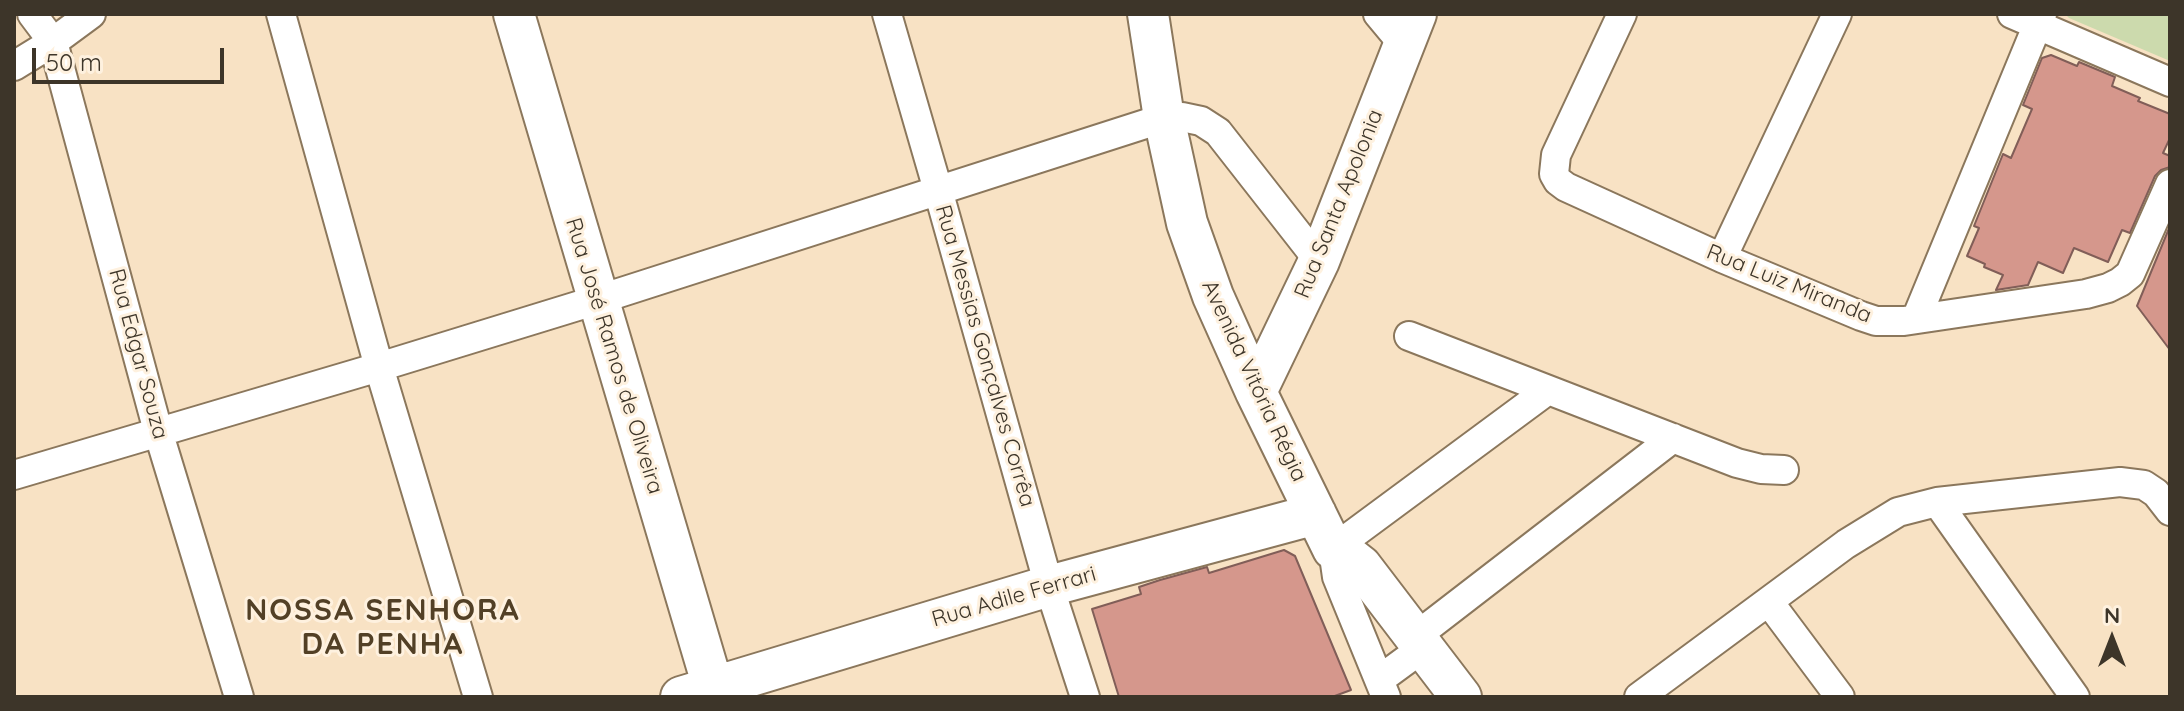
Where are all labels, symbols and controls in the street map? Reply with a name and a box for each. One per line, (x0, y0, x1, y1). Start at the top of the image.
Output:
scale bar (36, 32, 228, 82)
text: 50 m (46, 47, 102, 77)
street label: Rua Santa Apolonia (1289, 106, 1389, 302)
street label: Rua Messias Gonçalves Corrêa (929, 202, 1041, 510)
street label: Rua José Ramos de Oliveira (559, 215, 669, 497)
street label: Rua Luiz Miranda (1703, 239, 1875, 329)
street label: Rua Edgar Souza (103, 266, 173, 442)
street label: Avenida Vitória Régia (1196, 276, 1312, 486)
street label: Rua Adile Ferrari (929, 561, 1099, 633)
district label: NOSSA SENHORA DA PENHA (245, 593, 521, 664)
north arrow (2072, 599, 2152, 679)
text: N (2104, 601, 2120, 629)

